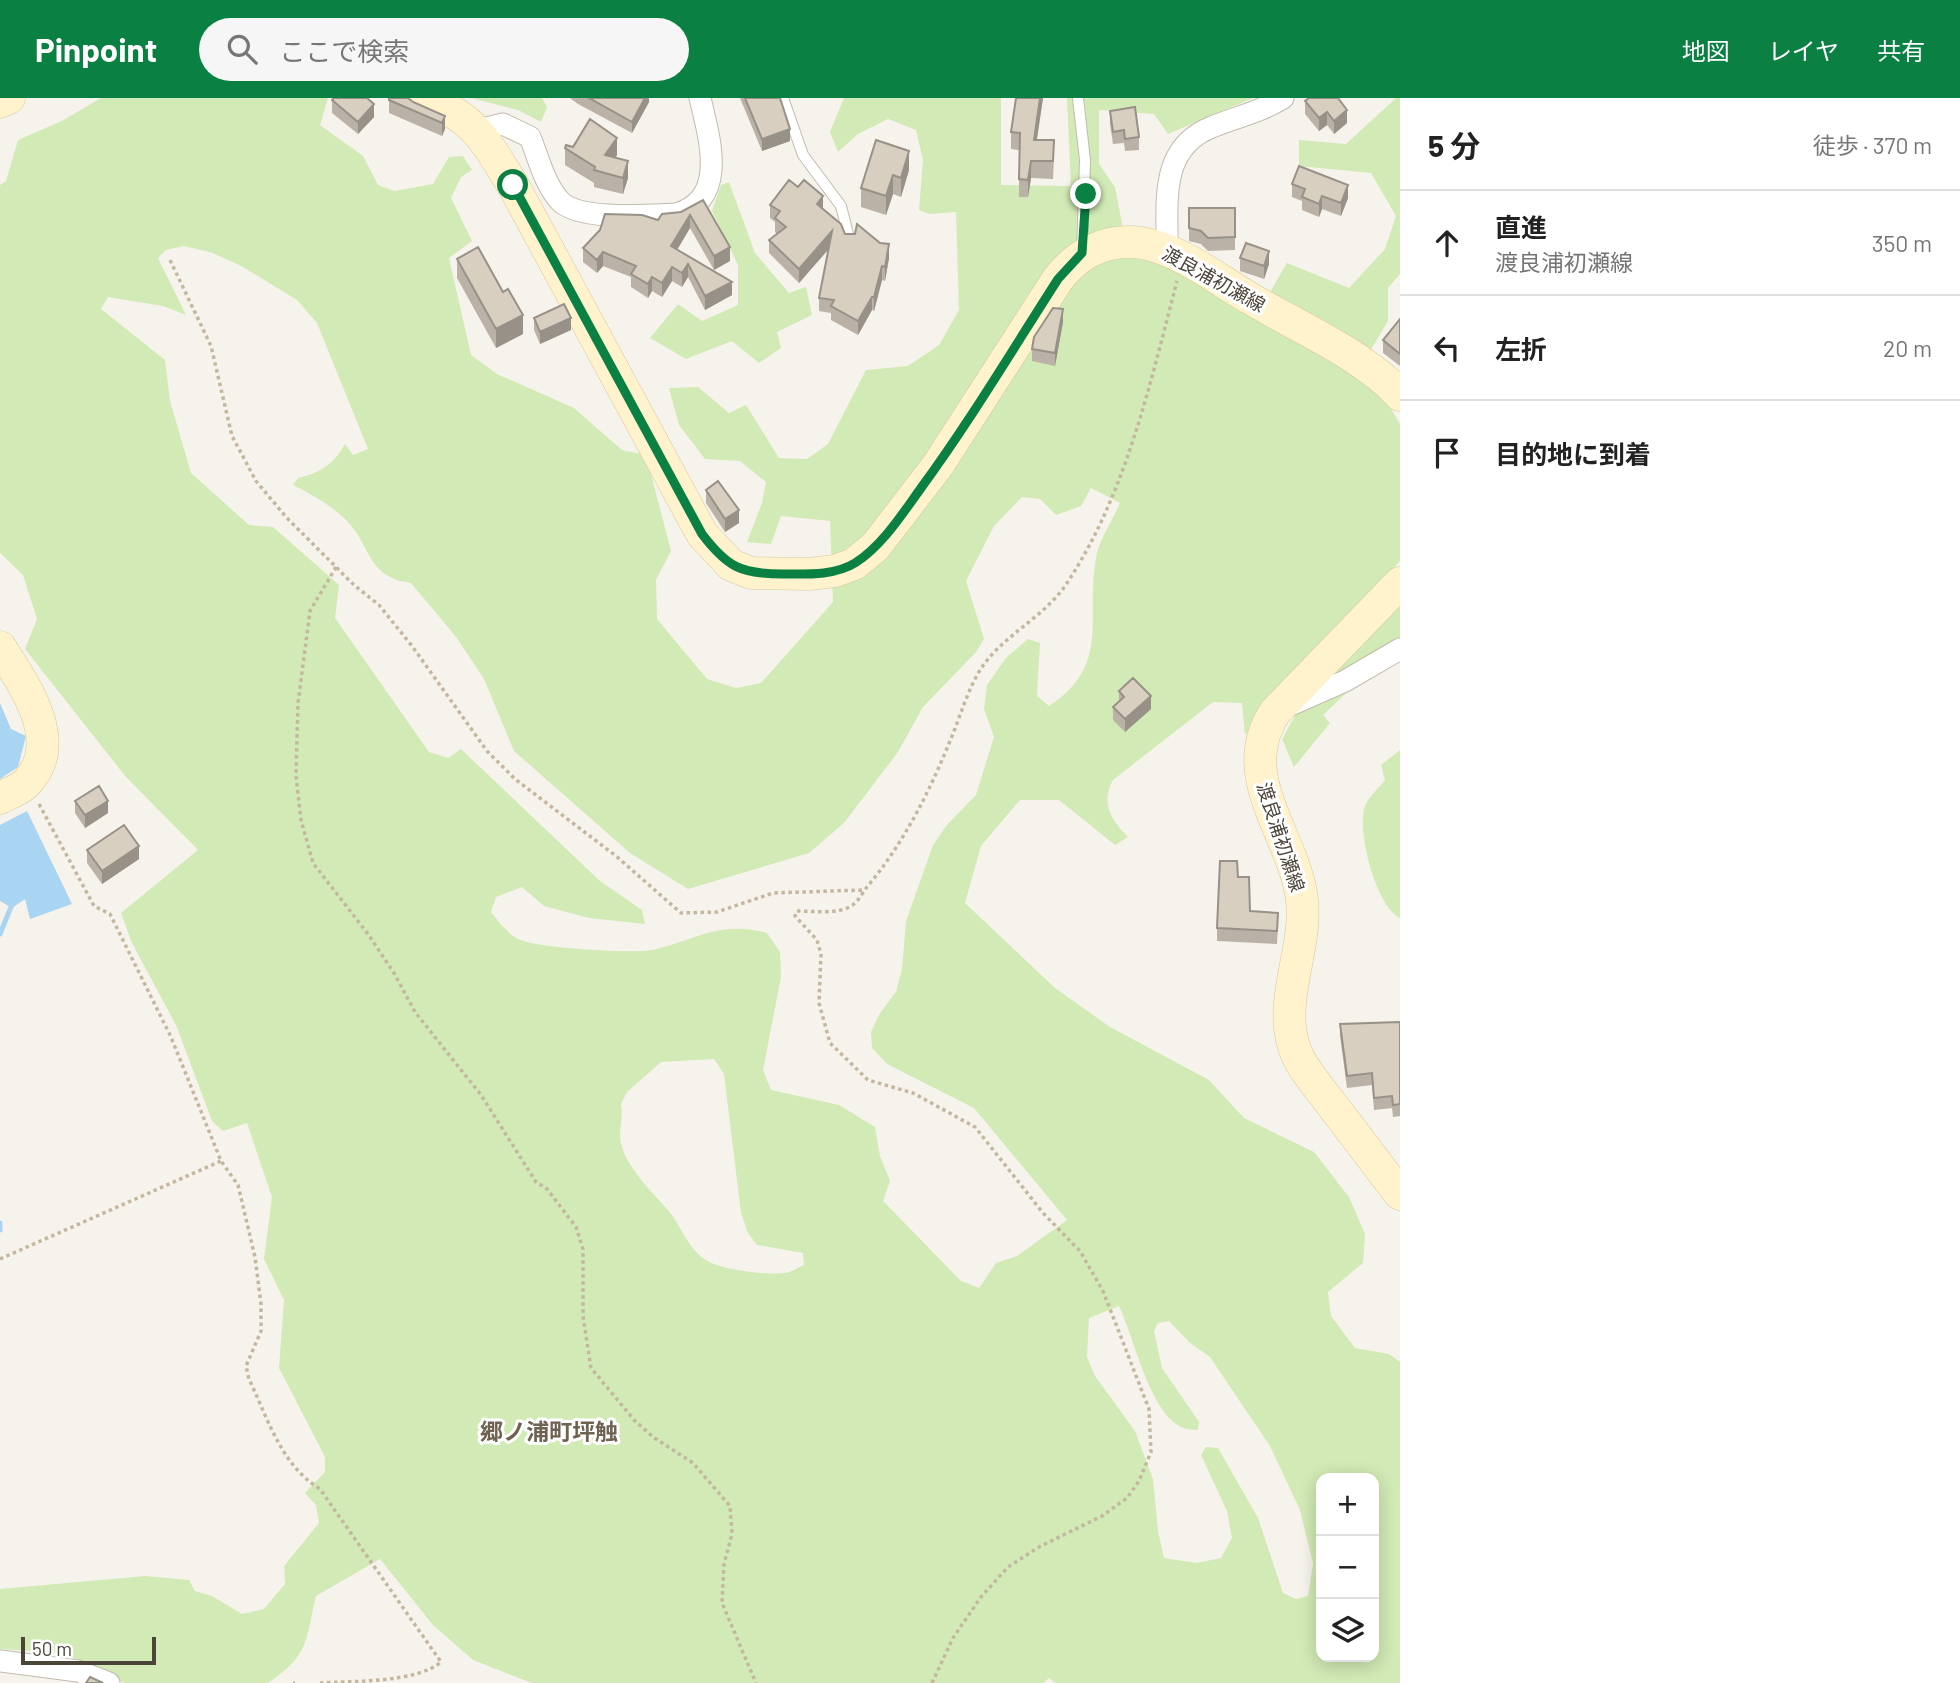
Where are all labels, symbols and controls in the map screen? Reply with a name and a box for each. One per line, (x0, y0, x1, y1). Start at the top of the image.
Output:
search box (199, 18, 689, 81)
text: Pinpoint (35, 29, 157, 69)
icon: search (223, 30, 261, 68)
text: ここで検索 (279, 35, 409, 66)
text: 地図 (1682, 36, 1730, 65)
text: レイヤ (1768, 36, 1839, 65)
text: 共有 (1877, 36, 1925, 65)
text: 5 分 (1428, 127, 1480, 163)
text: 徒歩 · 370 m (1813, 131, 1932, 159)
route start (497, 169, 528, 200)
route end (1070, 178, 1101, 209)
text: 直進 (1495, 211, 1547, 242)
icon: ahead (1428, 224, 1466, 262)
text: 350 m (1872, 229, 1932, 257)
street label: 渡良浦初瀬線 (1159, 241, 1270, 316)
text: 渡良浦初瀬線 (1495, 248, 1633, 276)
icon: left (1428, 329, 1466, 367)
text: 左折 (1495, 333, 1547, 364)
text: 20 m (1883, 334, 1932, 362)
icon: arrive (1428, 434, 1466, 472)
text: 目的地に到着 (1495, 438, 1651, 469)
street label: 渡良浦初瀬線 (1253, 779, 1310, 895)
district label: 郷ノ浦町坪触 (480, 1417, 618, 1445)
map controls (1316, 1473, 1379, 1662)
button: + (1316, 1473, 1379, 1536)
button: − (1316, 1536, 1379, 1599)
button: layers (1316, 1599, 1379, 1662)
scale bar (21, 1634, 156, 1666)
text: 50 m (32, 1637, 72, 1660)

